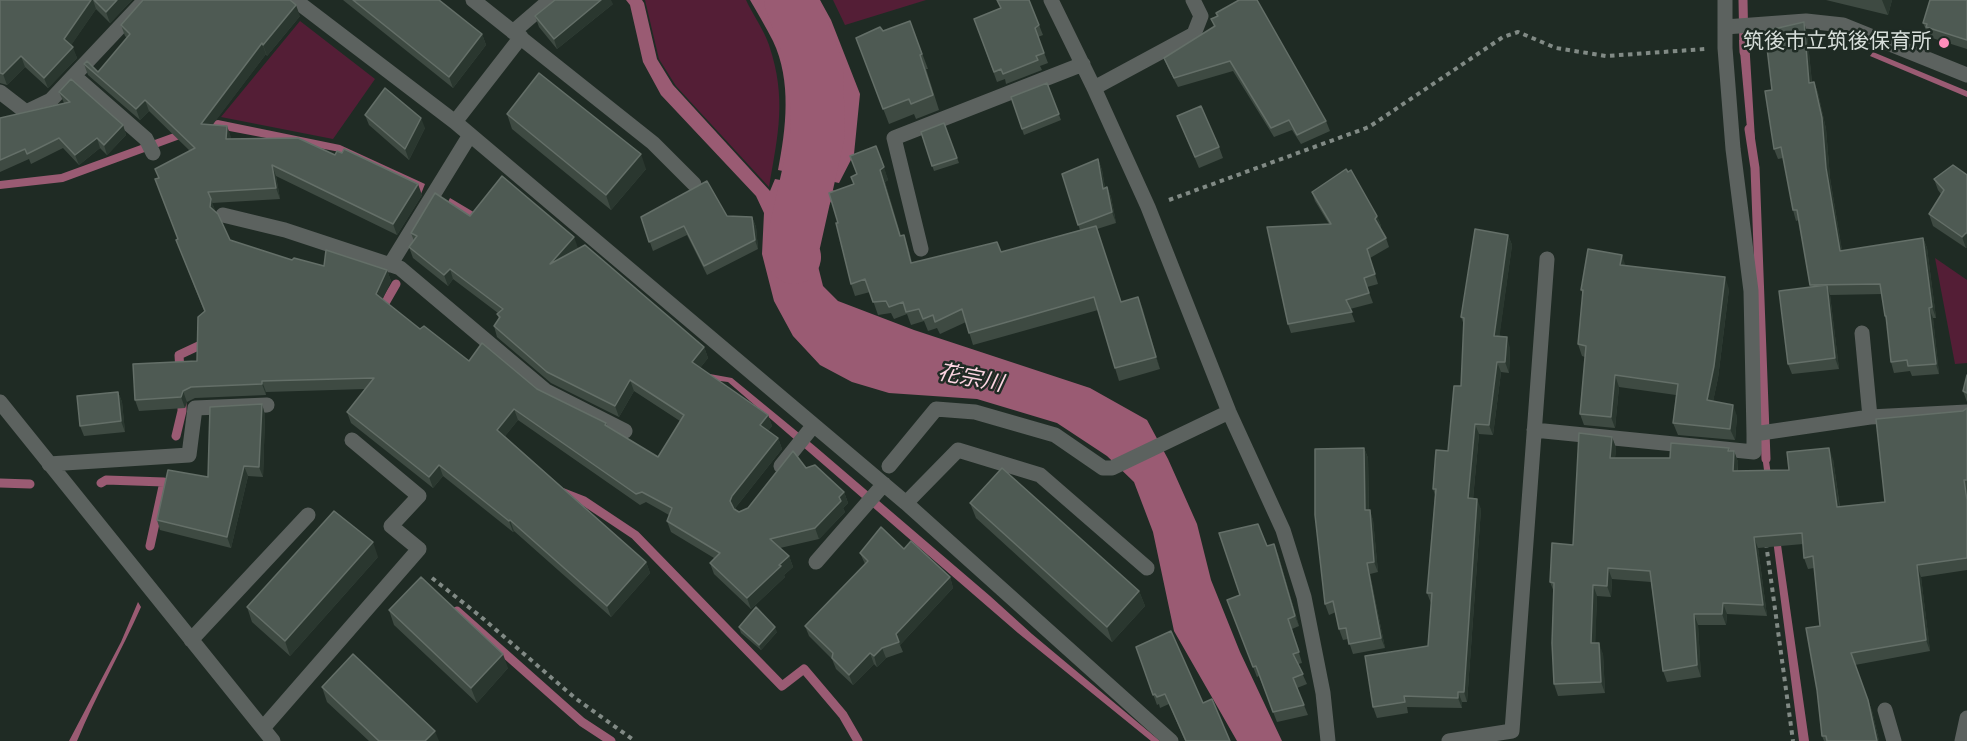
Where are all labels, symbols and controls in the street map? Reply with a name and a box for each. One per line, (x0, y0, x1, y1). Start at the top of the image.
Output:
place label: 筑後市立筑後保育所 (1743, 30, 1932, 56)
marker: 筑後市立筑後保育所 (1937, 36, 1951, 50)
water label: 花宗川 (935, 361, 1005, 399)

